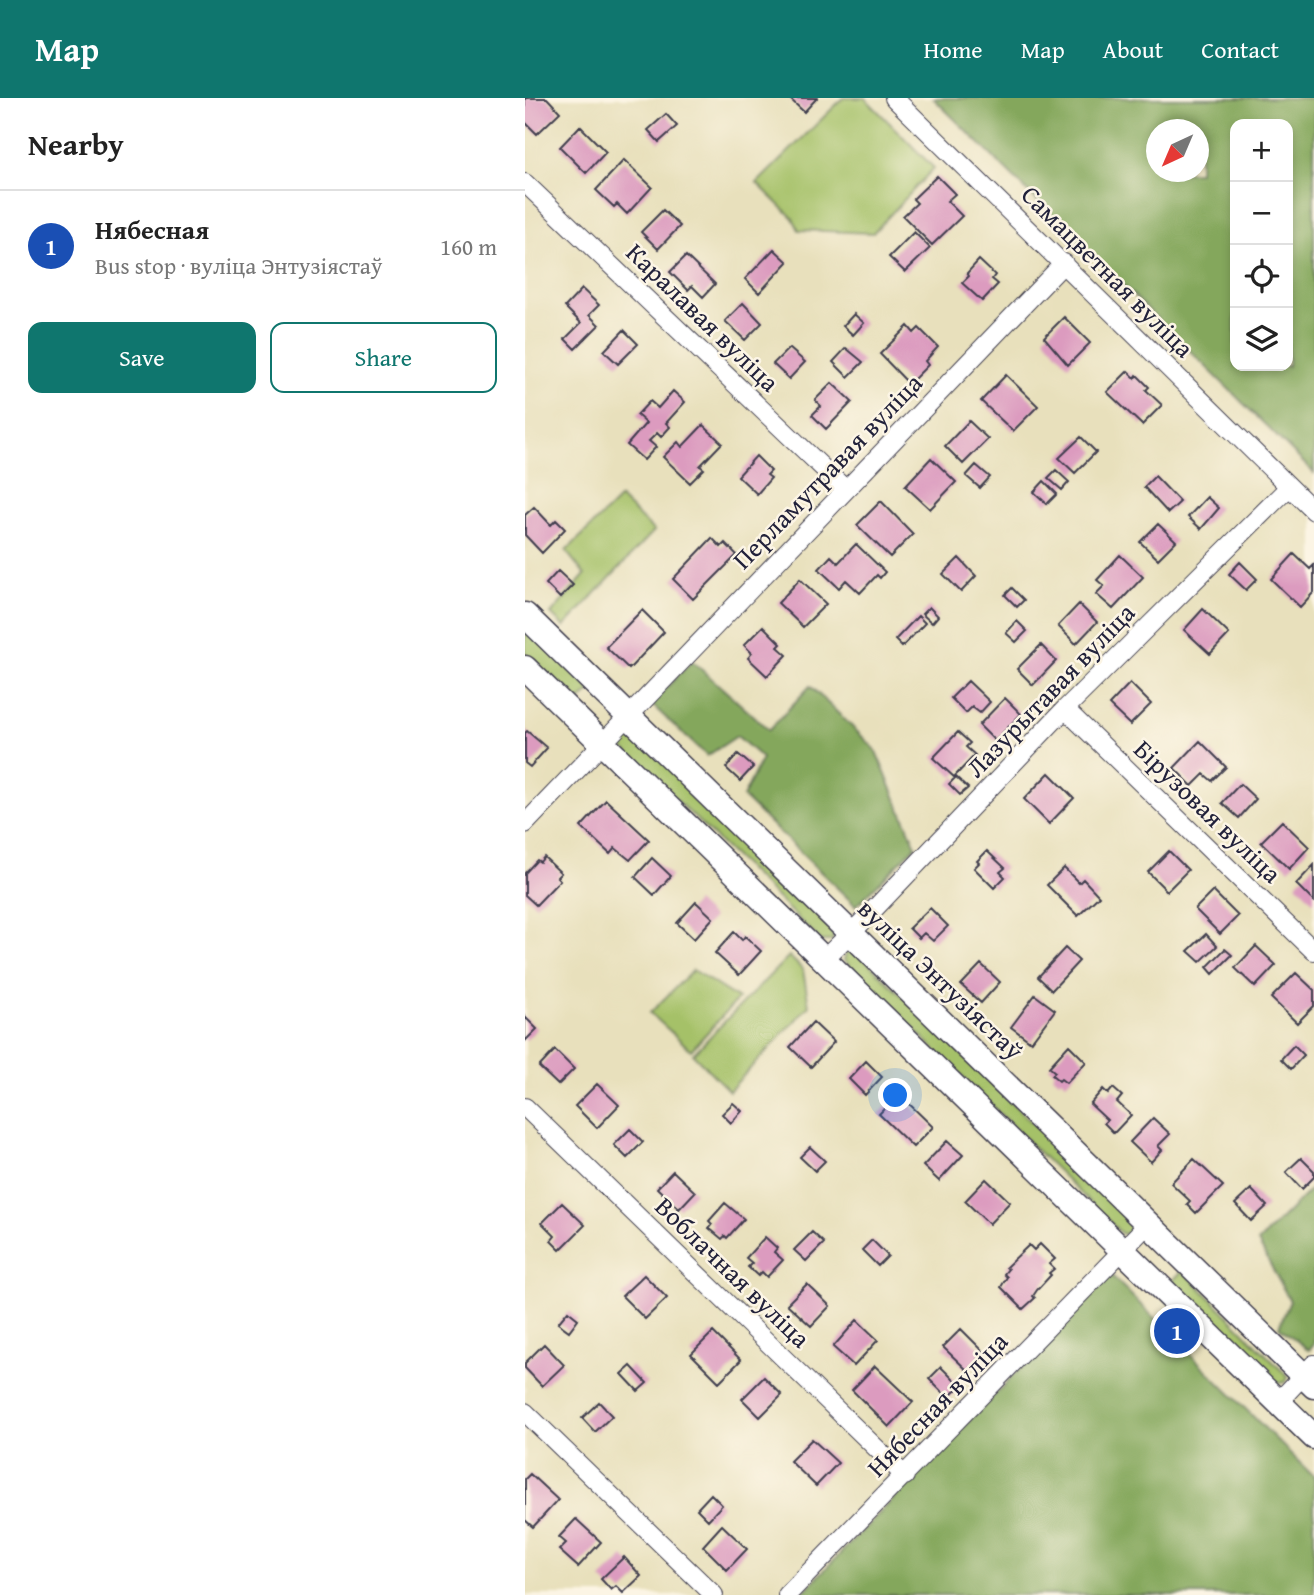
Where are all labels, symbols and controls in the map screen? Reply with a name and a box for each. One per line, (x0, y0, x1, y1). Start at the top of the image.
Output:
text: Map (35, 25, 99, 73)
text: Home (924, 32, 983, 67)
text: Map (1021, 32, 1065, 67)
text: About (1103, 32, 1163, 67)
text: Contact (1201, 32, 1279, 67)
north arrow (1146, 119, 1209, 182)
map controls (1230, 119, 1293, 371)
button: + (1230, 119, 1293, 182)
text: Nearby (28, 122, 124, 166)
street label: Самацветная вуліца (1013, 176, 1204, 367)
button: − (1230, 182, 1293, 245)
text: Нябесная (95, 210, 209, 249)
text: 1 (45, 230, 57, 263)
text: 160 m (440, 230, 497, 263)
street label: Каралавая вуліца (617, 233, 789, 401)
button: locate (1230, 245, 1293, 308)
text: Bus stop · вуліца Энтузіястаў (95, 249, 383, 282)
button: layers (1230, 308, 1293, 371)
button: Save (28, 322, 256, 393)
button: Share (270, 322, 497, 393)
street label: Перламутравая вуліца (723, 364, 931, 578)
street label: Лазурытавая вуліца (956, 594, 1144, 786)
street label: Бірузовая вуліца (1125, 730, 1291, 892)
street label: вуліца Энтузіястаў (849, 889, 1033, 1069)
your location (878, 1078, 912, 1112)
street label: Воблачная вуліца (646, 1187, 820, 1357)
pin: 1 (1154, 1305, 1200, 1357)
street label: Нябесная вуліца (857, 1322, 1017, 1485)

